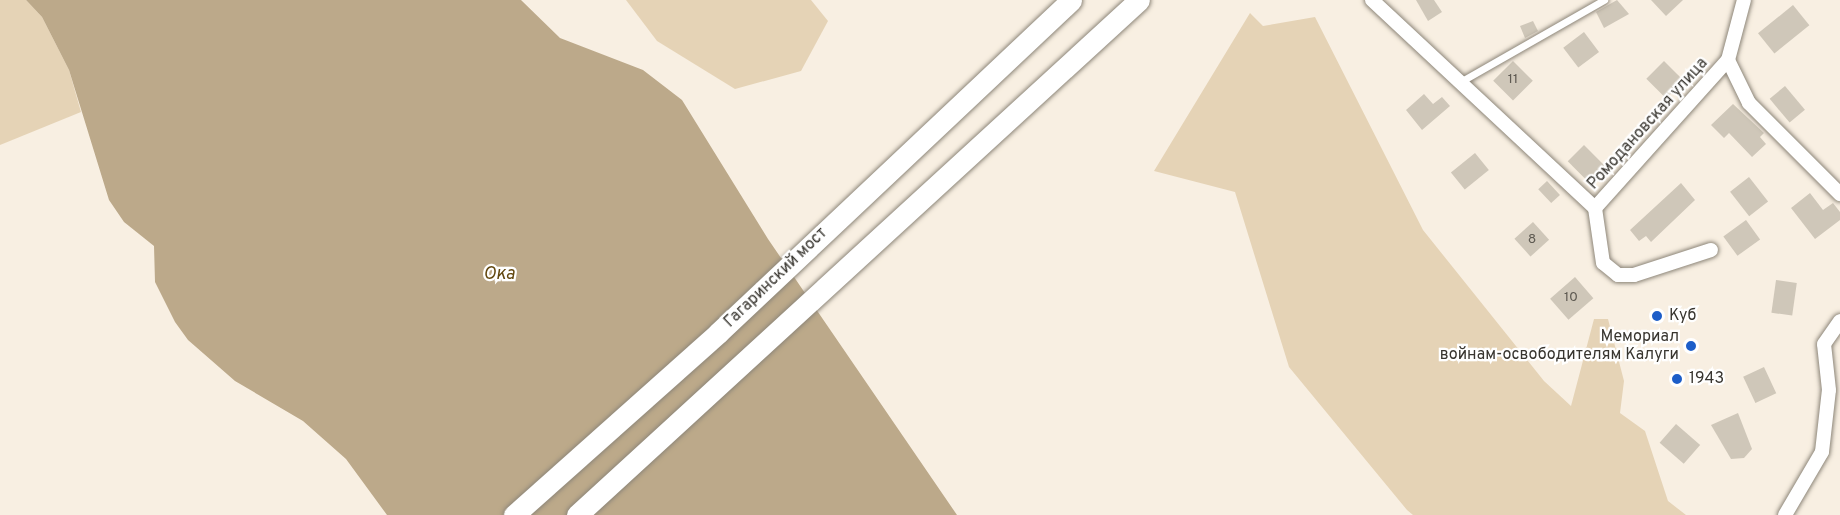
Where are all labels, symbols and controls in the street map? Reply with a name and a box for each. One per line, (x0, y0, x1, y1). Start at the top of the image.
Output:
street label: Ромодановская улица (1584, 54, 1712, 194)
house number: 11 (1508, 72, 1518, 88)
street label: Гагаринский мост (721, 224, 831, 332)
house number: 8 (1528, 232, 1536, 248)
water label: Ока (483, 264, 515, 286)
house number: 10 (1564, 290, 1578, 306)
place label: Куб (1669, 306, 1696, 326)
marker: Куб (1650, 309, 1664, 323)
place label: Мемориал войнам-освободителям Калуги (1440, 327, 1679, 365)
marker: Мемориал войнам-освободителям Калуги (1684, 339, 1698, 353)
place label: 1943 (1689, 369, 1724, 389)
marker: 1943 (1670, 372, 1684, 386)

